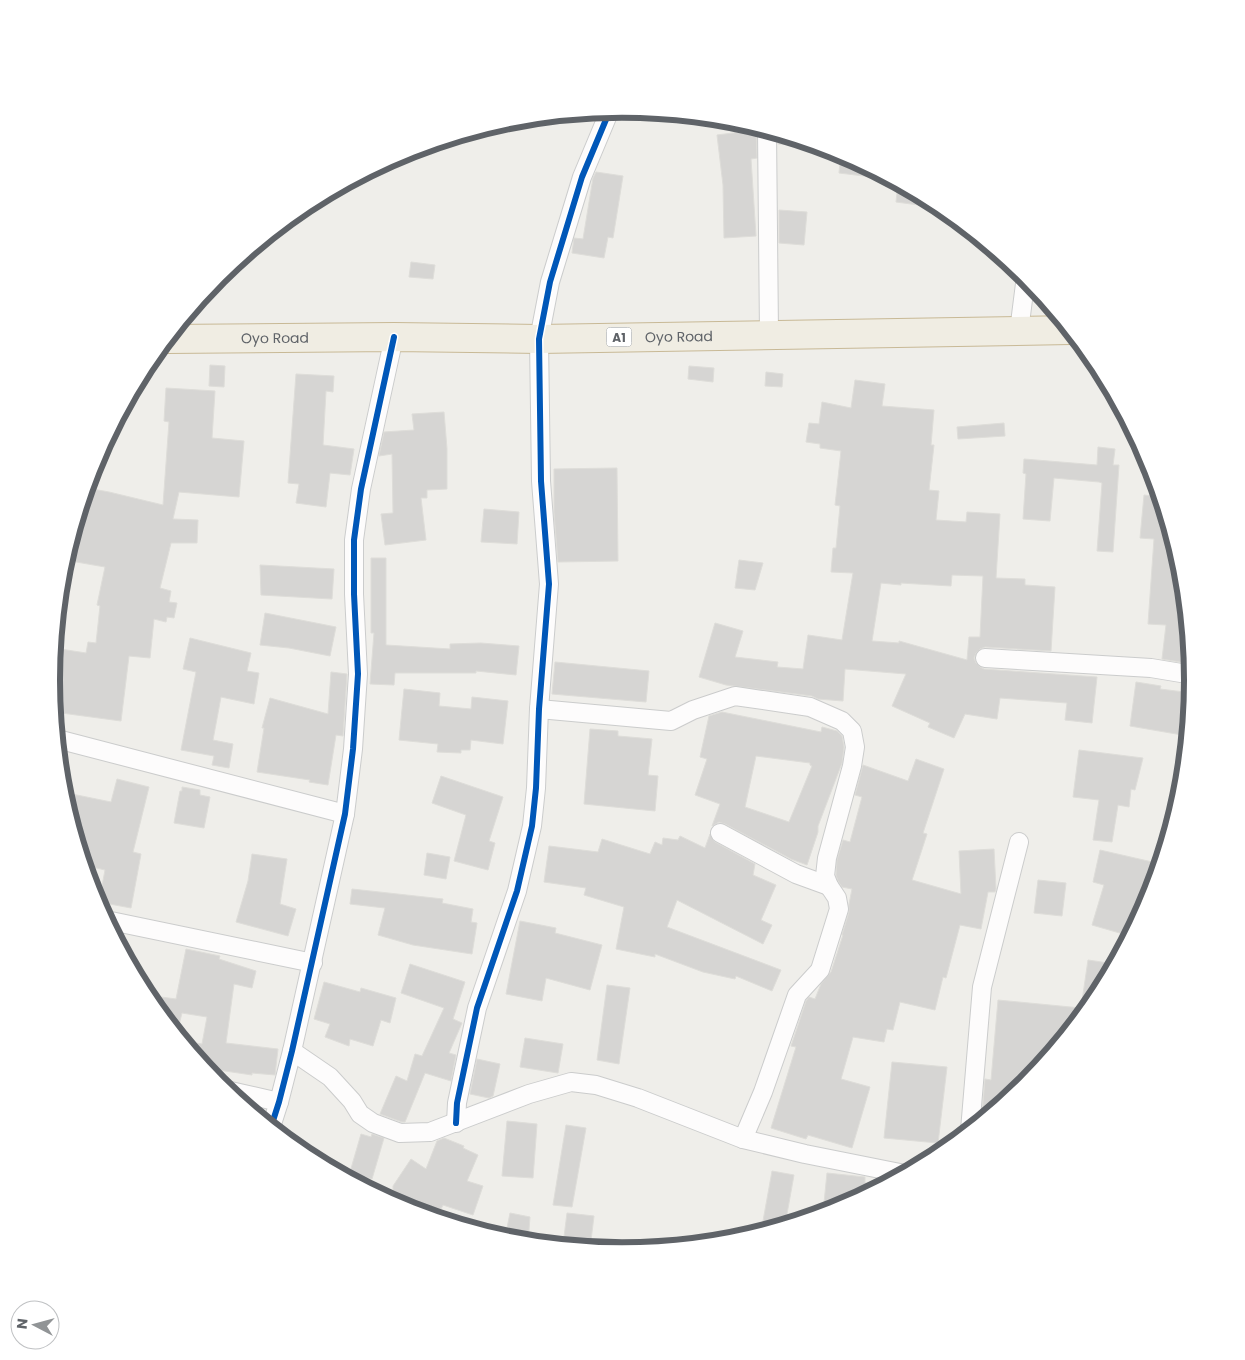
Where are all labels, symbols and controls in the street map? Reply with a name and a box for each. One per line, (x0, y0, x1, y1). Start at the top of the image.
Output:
street label: Oyo Road (645, 326, 713, 347)
street label: Oyo Road (241, 328, 309, 348)
road number: A1 (606, 328, 632, 347)
north arrow (10, 1300, 60, 1350)
text: N (12, 1317, 33, 1330)

